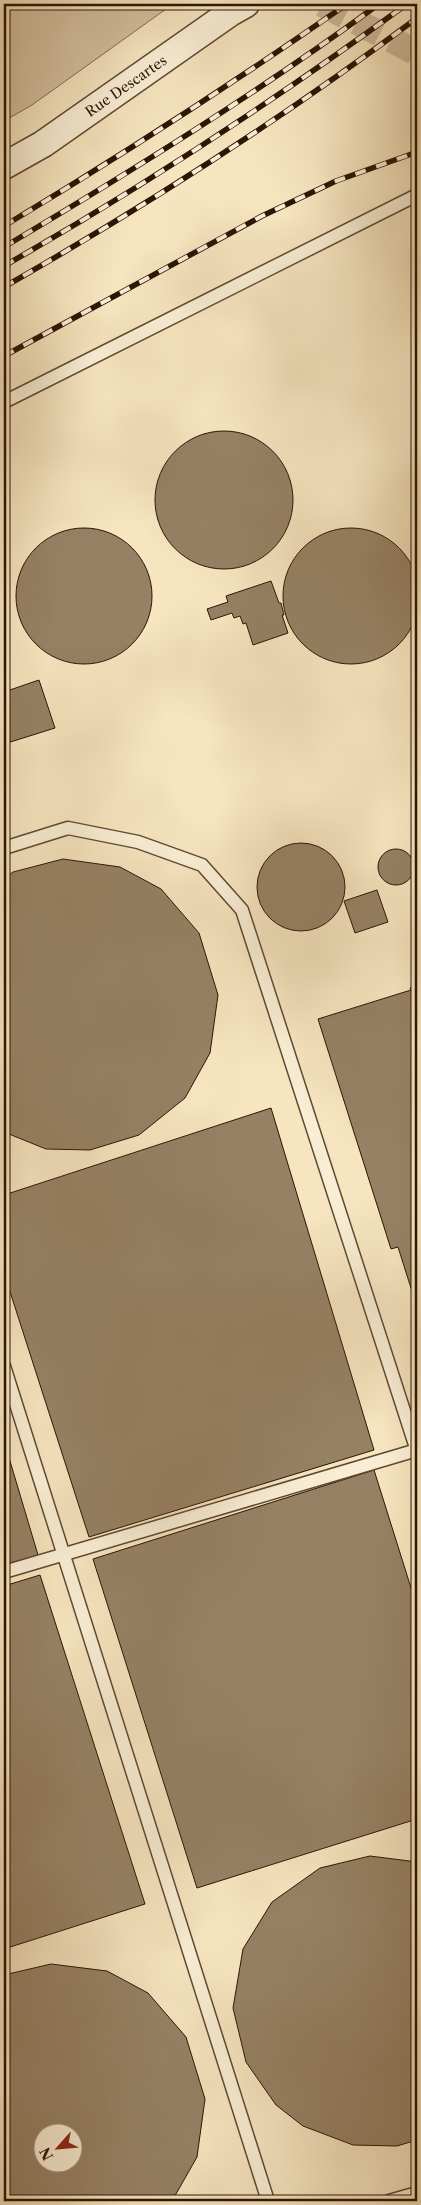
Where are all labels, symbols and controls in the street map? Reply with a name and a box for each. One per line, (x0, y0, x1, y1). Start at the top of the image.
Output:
street label: Rue Descartes (82, 51, 170, 121)
north arrow (32, 2122, 82, 2172)
text: N (36, 2144, 57, 2163)

